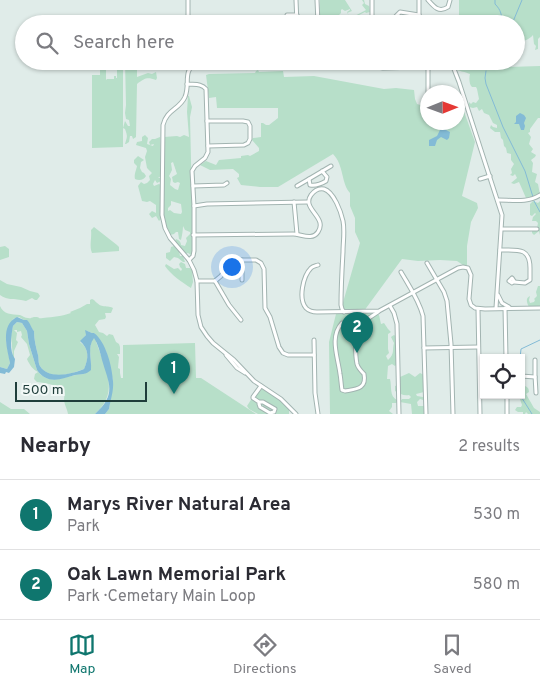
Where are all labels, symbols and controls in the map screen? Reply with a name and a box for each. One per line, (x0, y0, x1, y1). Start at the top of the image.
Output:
search box (15, 15, 525, 70)
icon: search (33, 29, 61, 57)
text: Search here (73, 31, 175, 55)
north arrow (420, 85, 465, 130)
your location (219, 254, 245, 280)
pin: 2 (341, 312, 373, 353)
pin: 1 (158, 353, 190, 394)
map controls (480, 354, 525, 399)
button: locate (480, 354, 525, 399)
scale bar (15, 379, 148, 402)
text: 500 m (22, 382, 64, 399)
text: Nearby (20, 433, 91, 460)
text: 2 results (458, 437, 520, 457)
text: Marys River Natural Area (67, 493, 291, 517)
text: 1 (33, 505, 39, 525)
text: 530 m (473, 505, 520, 525)
text: Park (67, 517, 100, 537)
text: Oak Lawn Memorial Park (67, 563, 286, 587)
text: 2 (31, 575, 41, 595)
text: 580 m (473, 575, 520, 595)
text: Park · Cemetary Main Loop (67, 587, 256, 607)
tab: Map (68, 631, 96, 678)
tab: Directions (233, 631, 297, 678)
tab: Saved (433, 631, 472, 678)

